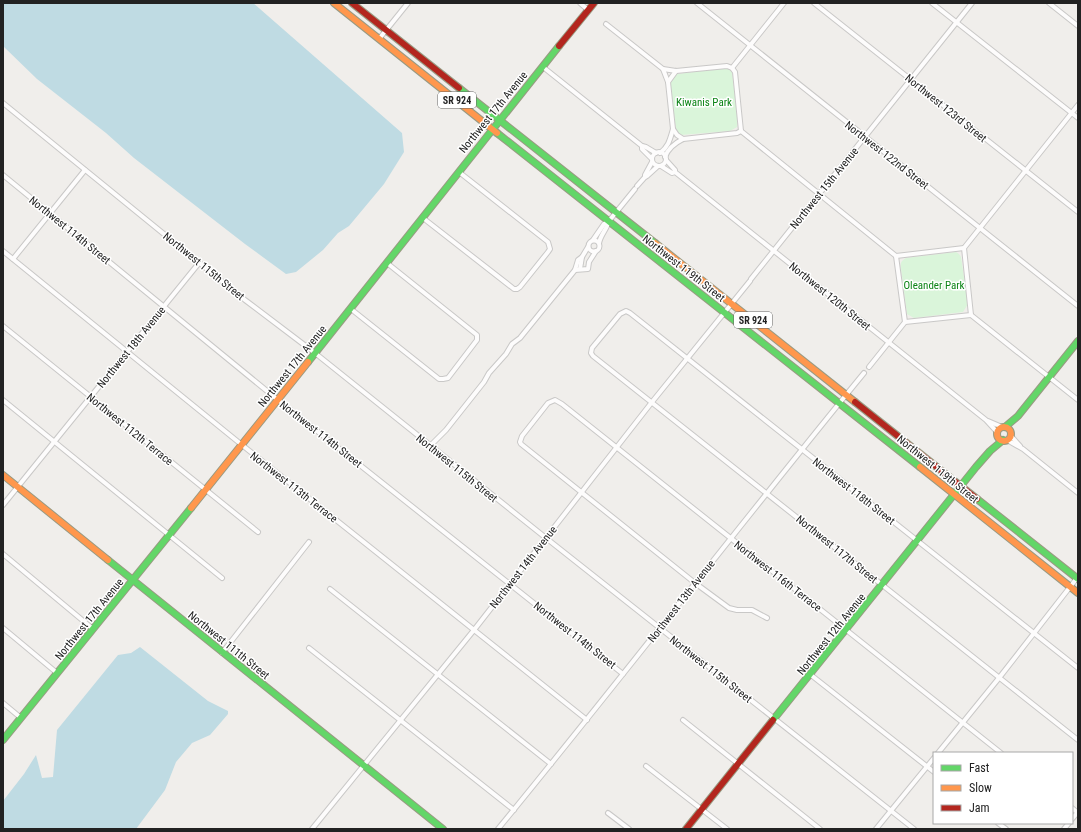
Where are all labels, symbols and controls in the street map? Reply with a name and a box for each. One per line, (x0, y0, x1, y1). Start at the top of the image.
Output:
street label: Northwest 17th Avenue (456, 69, 530, 156)
street label: Northwest 123rd Street (902, 72, 989, 145)
road number: SR 924 (438, 92, 476, 108)
park label: Kiwanis Park (676, 96, 732, 109)
street label: Northwest 122nd Street (842, 119, 931, 192)
street label: Northwest 15th Avenue (787, 145, 861, 232)
street label: Northwest 114th Street (26, 194, 113, 267)
street label: Northwest 115th Street (160, 230, 247, 303)
street label: Northwest 119th Street (640, 232, 727, 305)
street label: Northwest 120th Street (786, 260, 873, 333)
park label: Oleander Park (904, 279, 965, 292)
street label: Northwest 18th Avenue (94, 304, 168, 391)
road number: SR 924 (734, 312, 772, 328)
street label: Northwest 17th Avenue (255, 323, 329, 410)
street label: Northwest 112th Terrace (84, 391, 175, 468)
street label: Northwest 114th Street (277, 398, 364, 471)
street label: Northwest 115th Street (413, 432, 500, 505)
street label: Northwest 119th Street (894, 433, 981, 506)
street label: Northwest 113th Terrace (247, 449, 340, 525)
street label: Northwest 118th Street (810, 455, 897, 528)
street label: Northwest 117th Street (793, 513, 880, 586)
street label: Northwest 14th Avenue (487, 523, 560, 611)
street label: Northwest 116th Terrace (731, 538, 824, 614)
street label: Northwest 13th Avenue (645, 557, 718, 645)
street label: Northwest 17th Avenue (52, 576, 126, 663)
street label: Northwest 12th Avenue (794, 591, 868, 678)
street label: Northwest 114th Street (531, 599, 618, 672)
street label: Northwest 111th Street (185, 609, 272, 682)
street label: Northwest 115th Street (667, 633, 754, 706)
legend (933, 752, 1073, 824)
text: Fast (969, 761, 990, 775)
text: Slow (969, 781, 992, 795)
text: Jam (969, 801, 990, 815)

